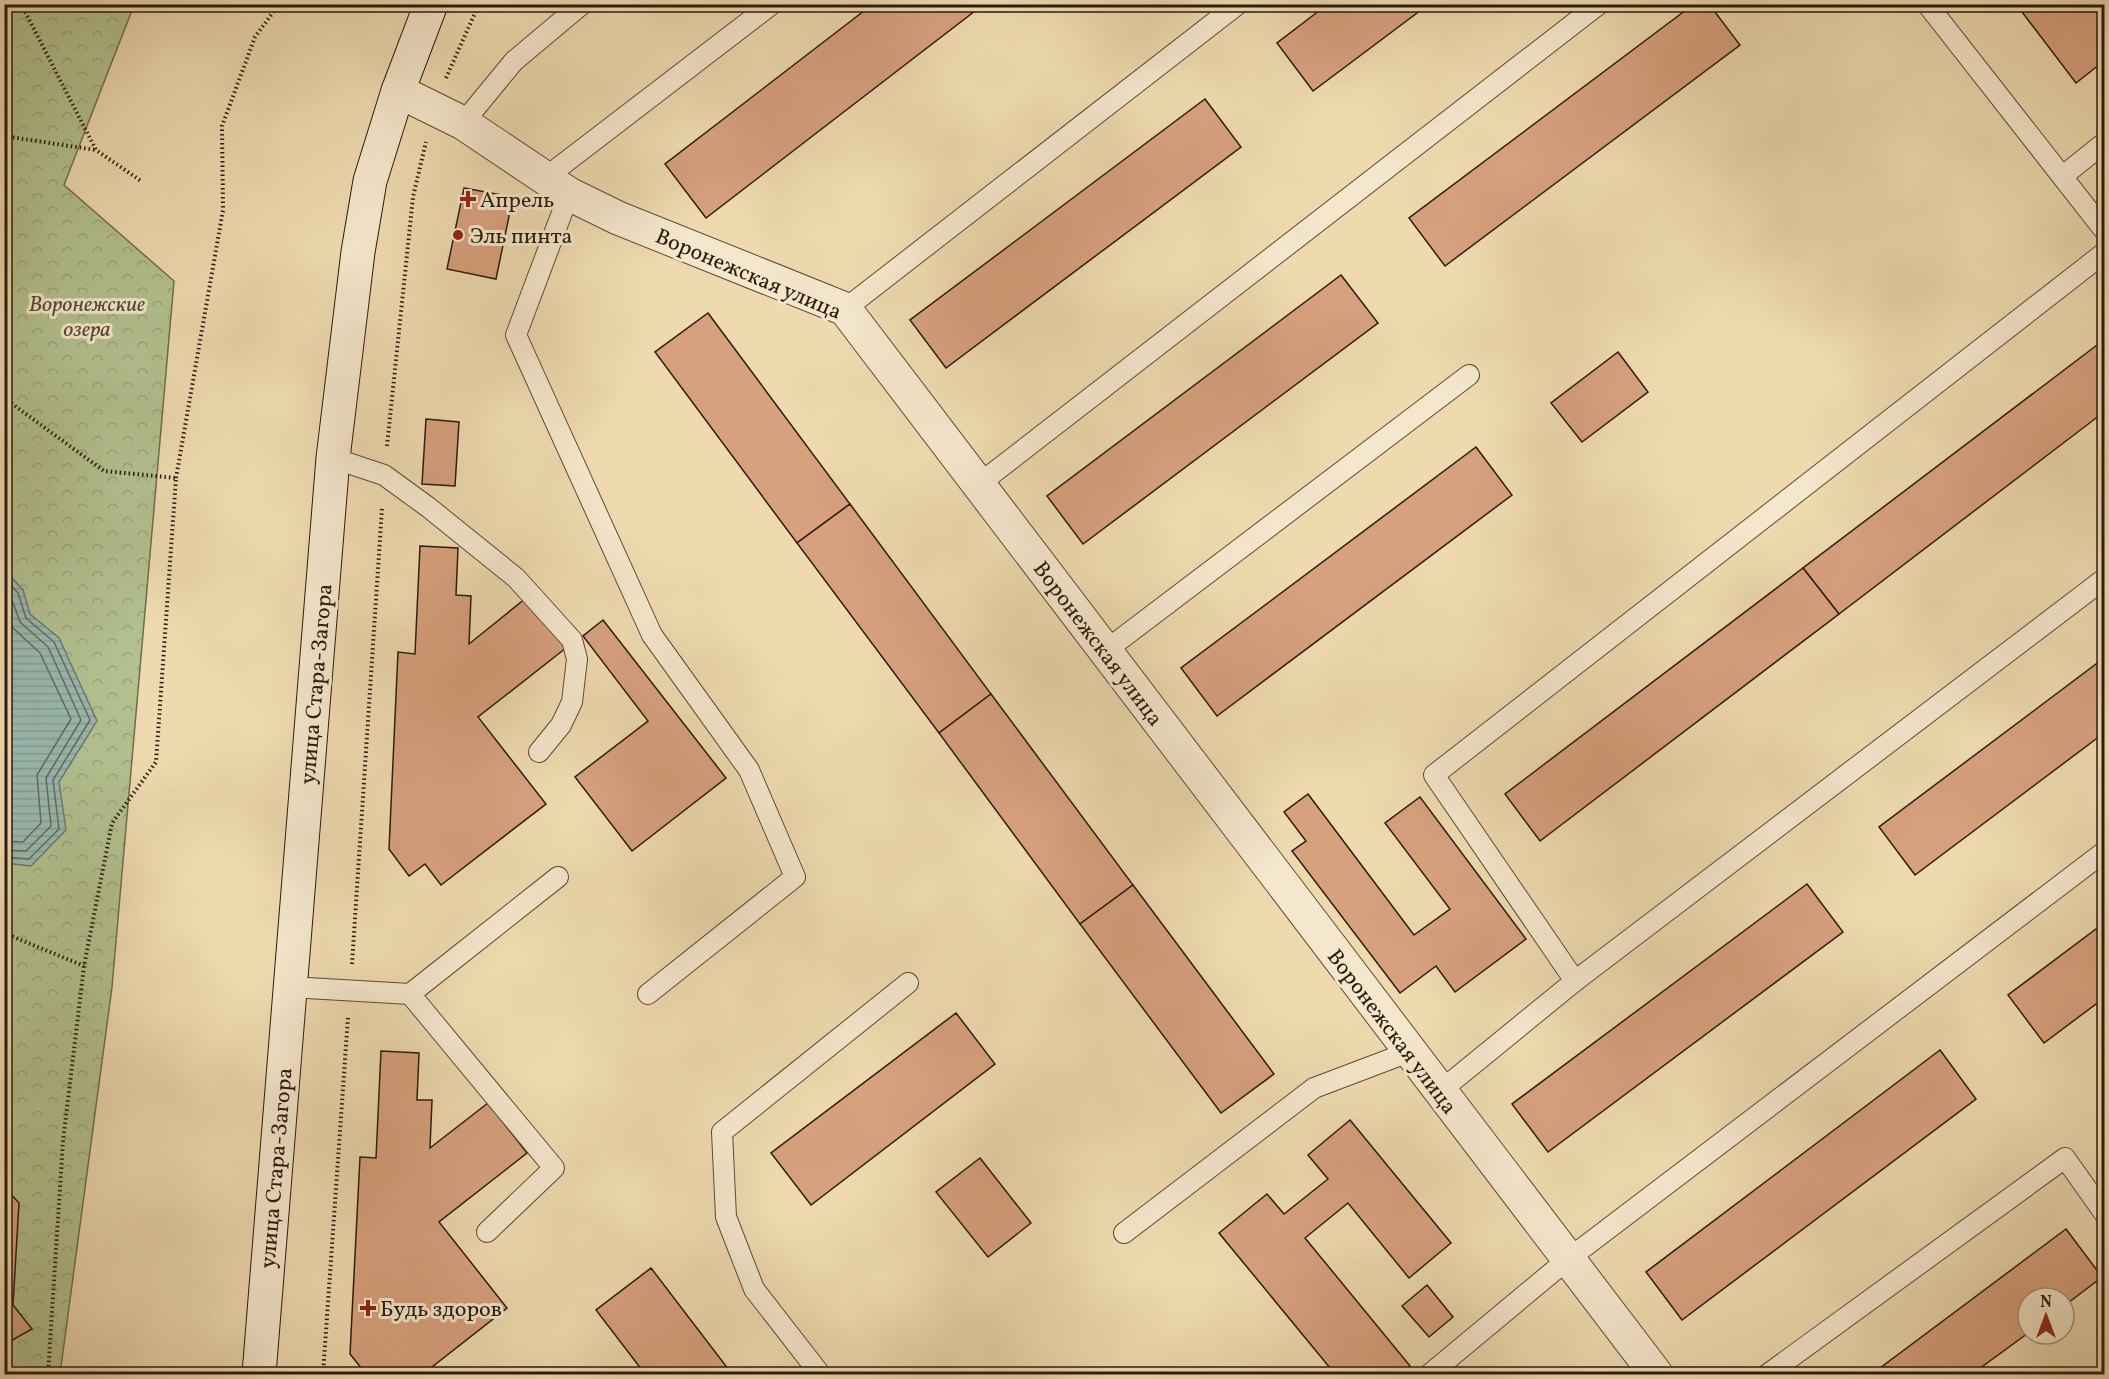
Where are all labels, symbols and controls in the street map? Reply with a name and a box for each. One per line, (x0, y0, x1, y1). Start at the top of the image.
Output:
place label: Апрель (480, 186, 554, 217)
marker: Апрель (461, 192, 475, 206)
place label: Эль пинта (470, 222, 573, 253)
street label: Воронежская улица (650, 222, 846, 329)
marker: Эль пинта (451, 228, 465, 242)
park label: Воронежские озера (29, 290, 145, 346)
street label: Воронежская улица (1025, 555, 1169, 734)
street label: улица Стара-Загора (293, 582, 342, 786)
street label: Воронежская улица (1319, 943, 1463, 1122)
street label: улица Стара-Загора (253, 1066, 302, 1270)
north arrow (2016, 1286, 2076, 1346)
text: N (2040, 1292, 2052, 1314)
place label: Будь здоров (380, 1295, 502, 1326)
marker: Будь здоров (361, 1301, 375, 1315)

